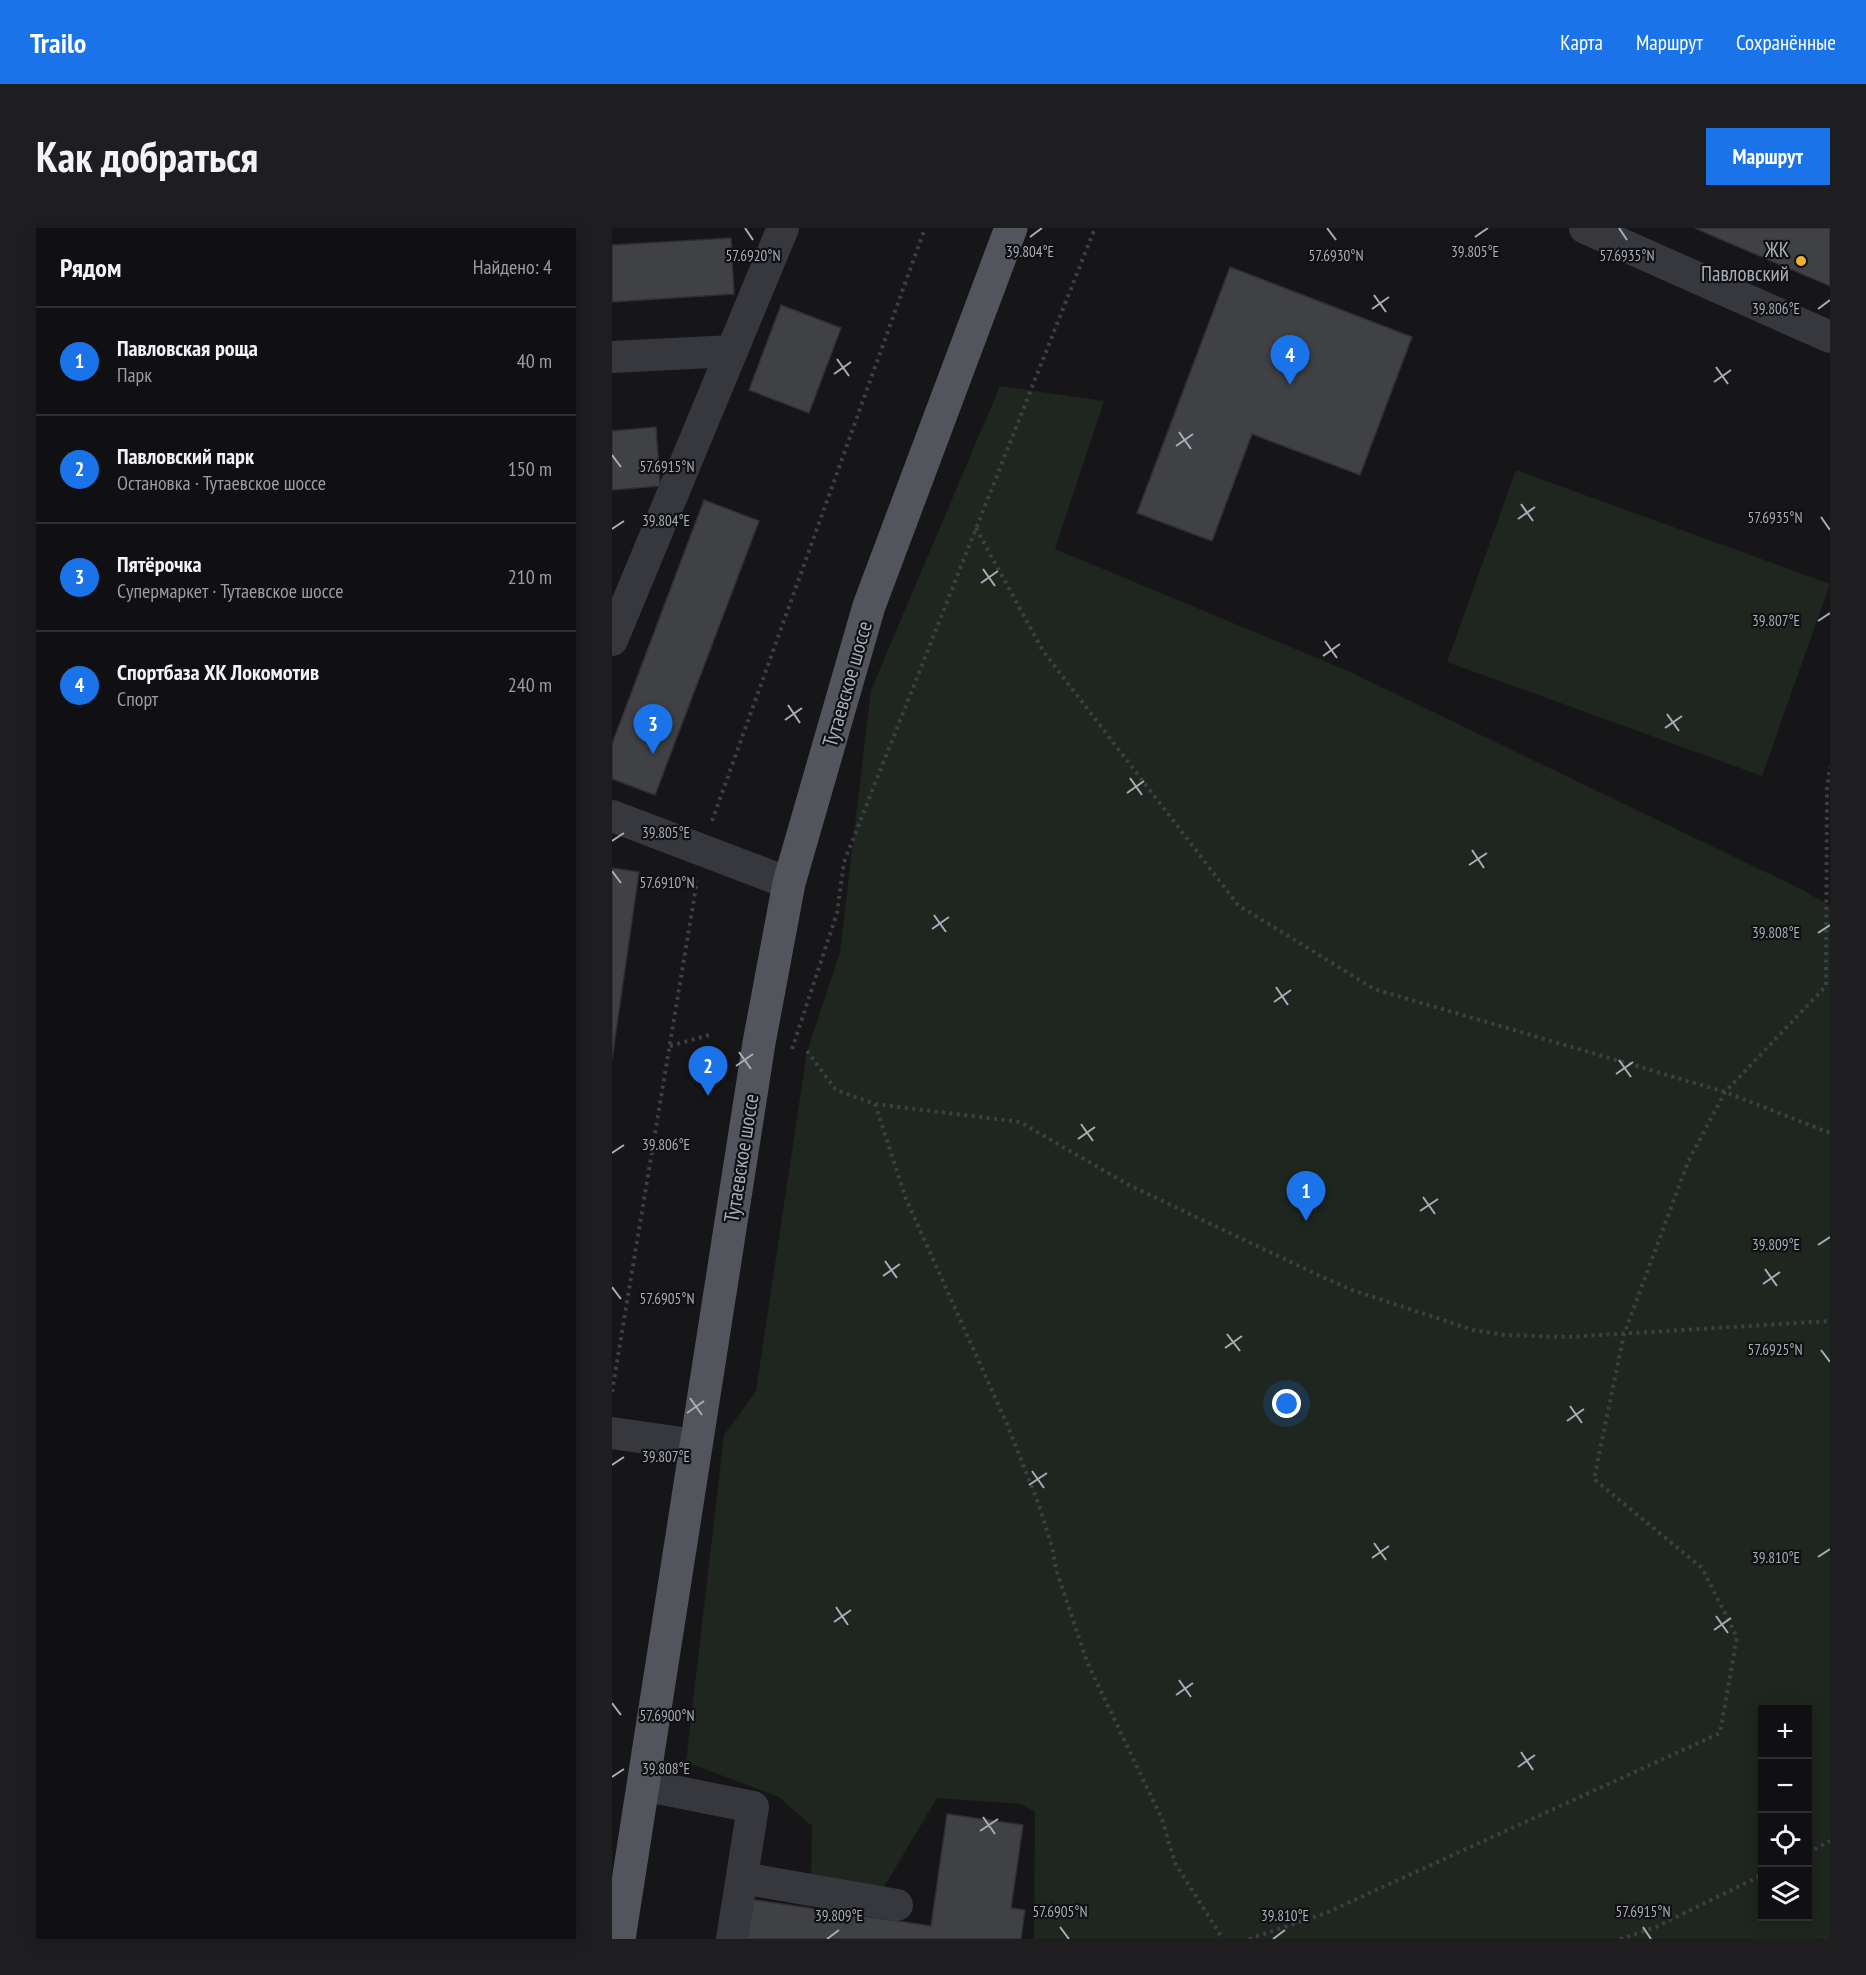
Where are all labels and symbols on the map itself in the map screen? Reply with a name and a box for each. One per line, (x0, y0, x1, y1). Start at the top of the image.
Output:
place label: ЖК Павловский (1701, 236, 1789, 287)
text: 39.804°E (1006, 242, 1054, 261)
text: 39.805°E (1451, 242, 1499, 261)
text: 57.6920°N (725, 246, 781, 265)
text: 57.6930°N (1308, 246, 1364, 265)
text: 57.6935°N (1599, 246, 1655, 265)
marker: ЖК Павловский (1794, 254, 1808, 268)
text: 39.806°E (1752, 299, 1800, 318)
pin: 4 (1270, 336, 1310, 385)
text: 57.6915°N (639, 457, 695, 476)
text: 57.6935°N (1747, 508, 1803, 527)
text: 39.804°E (642, 511, 690, 530)
text: 39.807°E (1752, 611, 1800, 630)
street label: Тутаевское шоссе (816, 618, 878, 750)
pin: 3 (634, 704, 672, 754)
text: 39.805°E (642, 823, 690, 842)
text: 57.6910°N (639, 873, 695, 892)
text: 39.808°E (1752, 923, 1800, 942)
pin: 2 (688, 1046, 728, 1096)
street label: Тутаевское шоссе (718, 1092, 764, 1224)
text: 39.806°E (642, 1135, 690, 1154)
pin: 1 (1286, 1172, 1326, 1221)
text: 39.809°E (1752, 1235, 1800, 1254)
text: 57.6905°N (639, 1289, 695, 1308)
text: 57.6925°N (1747, 1340, 1803, 1359)
your location (1272, 1389, 1301, 1418)
text: 39.807°E (642, 1447, 690, 1466)
text: 39.810°E (1752, 1548, 1800, 1567)
text: 57.6900°N (639, 1706, 695, 1725)
text: 39.808°E (642, 1759, 690, 1778)
text: 57.6905°N (1032, 1902, 1088, 1921)
text: 57.6915°N (1615, 1902, 1671, 1921)
text: 39.809°E (815, 1906, 863, 1925)
text: 39.810°E (1261, 1906, 1309, 1925)

